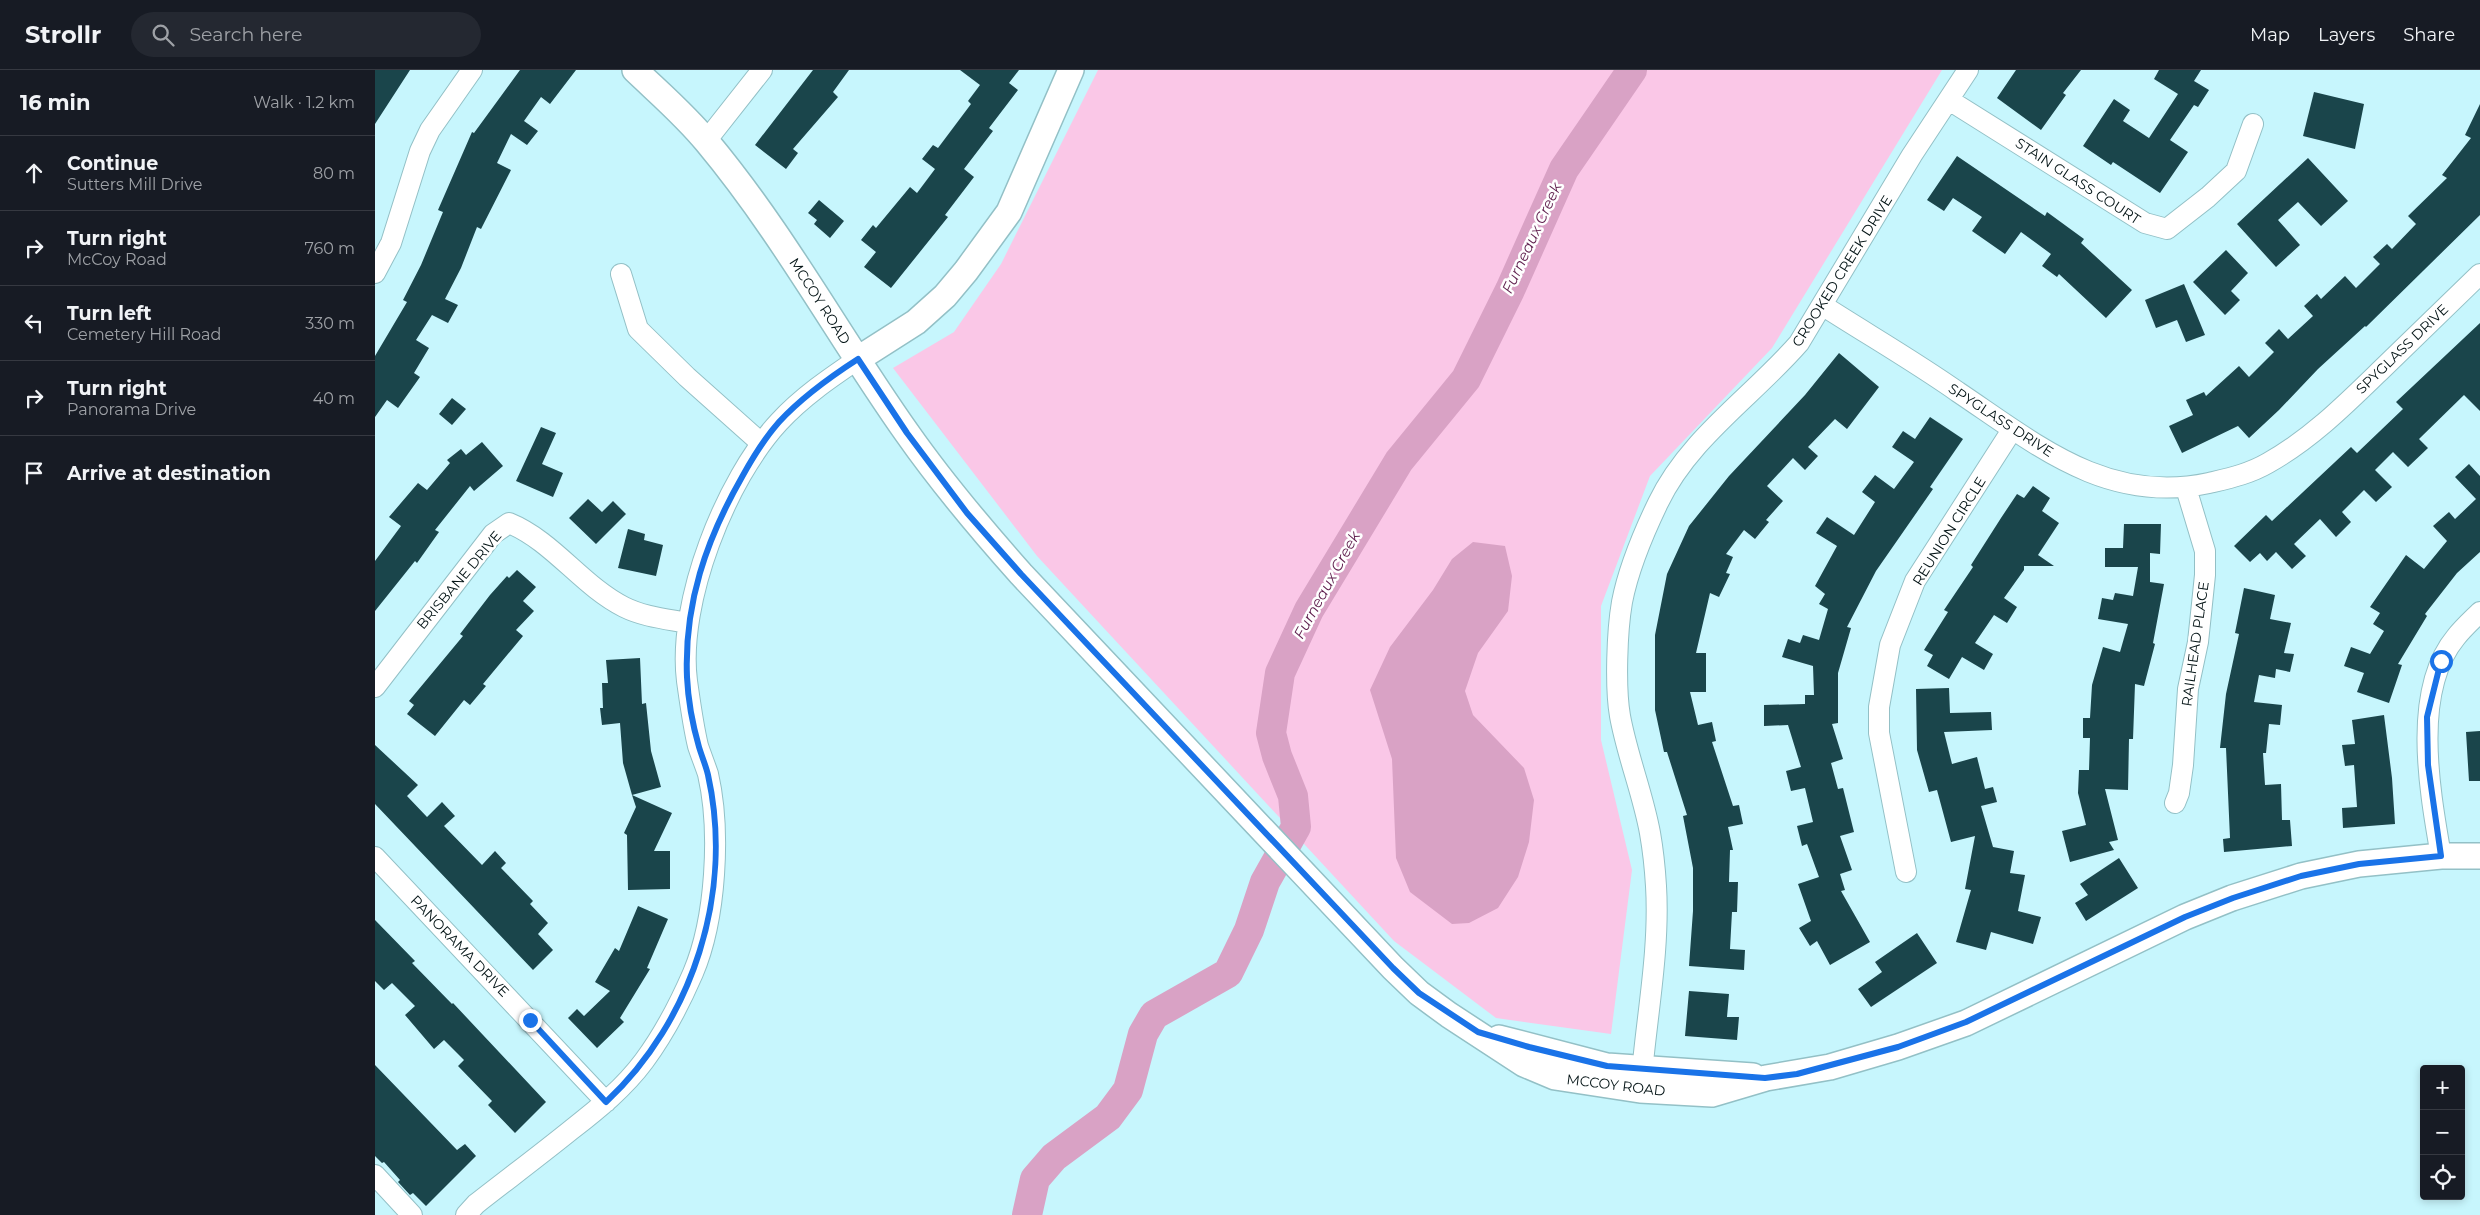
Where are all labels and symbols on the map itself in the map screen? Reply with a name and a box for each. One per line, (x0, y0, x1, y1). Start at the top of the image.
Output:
street label: STAIN GLASS COURT (2012, 134, 2144, 228)
water label: Furneaux Creek (1498, 178, 1566, 296)
street label: CROOKED CREEK DRIVE (1788, 192, 1896, 350)
street label: MCCOY ROAD (785, 254, 855, 348)
street label: SPYGLASS DRIVE (2352, 300, 2452, 398)
street label: SPYGLASS DRIVE (1945, 379, 2057, 461)
street label: REUNION CIRCLE (1908, 473, 1990, 589)
street label: BRISBANE DRIVE (413, 527, 505, 633)
water label: Furneaux Creek (1289, 527, 1365, 642)
street label: RAILHEAD PLACE (2177, 580, 2213, 708)
route start (2430, 650, 2453, 673)
street label: PANORAMA DRIVE (407, 891, 513, 1001)
route end (519, 1009, 542, 1032)
street label: MCCOY ROAD (1566, 1070, 1666, 1100)

